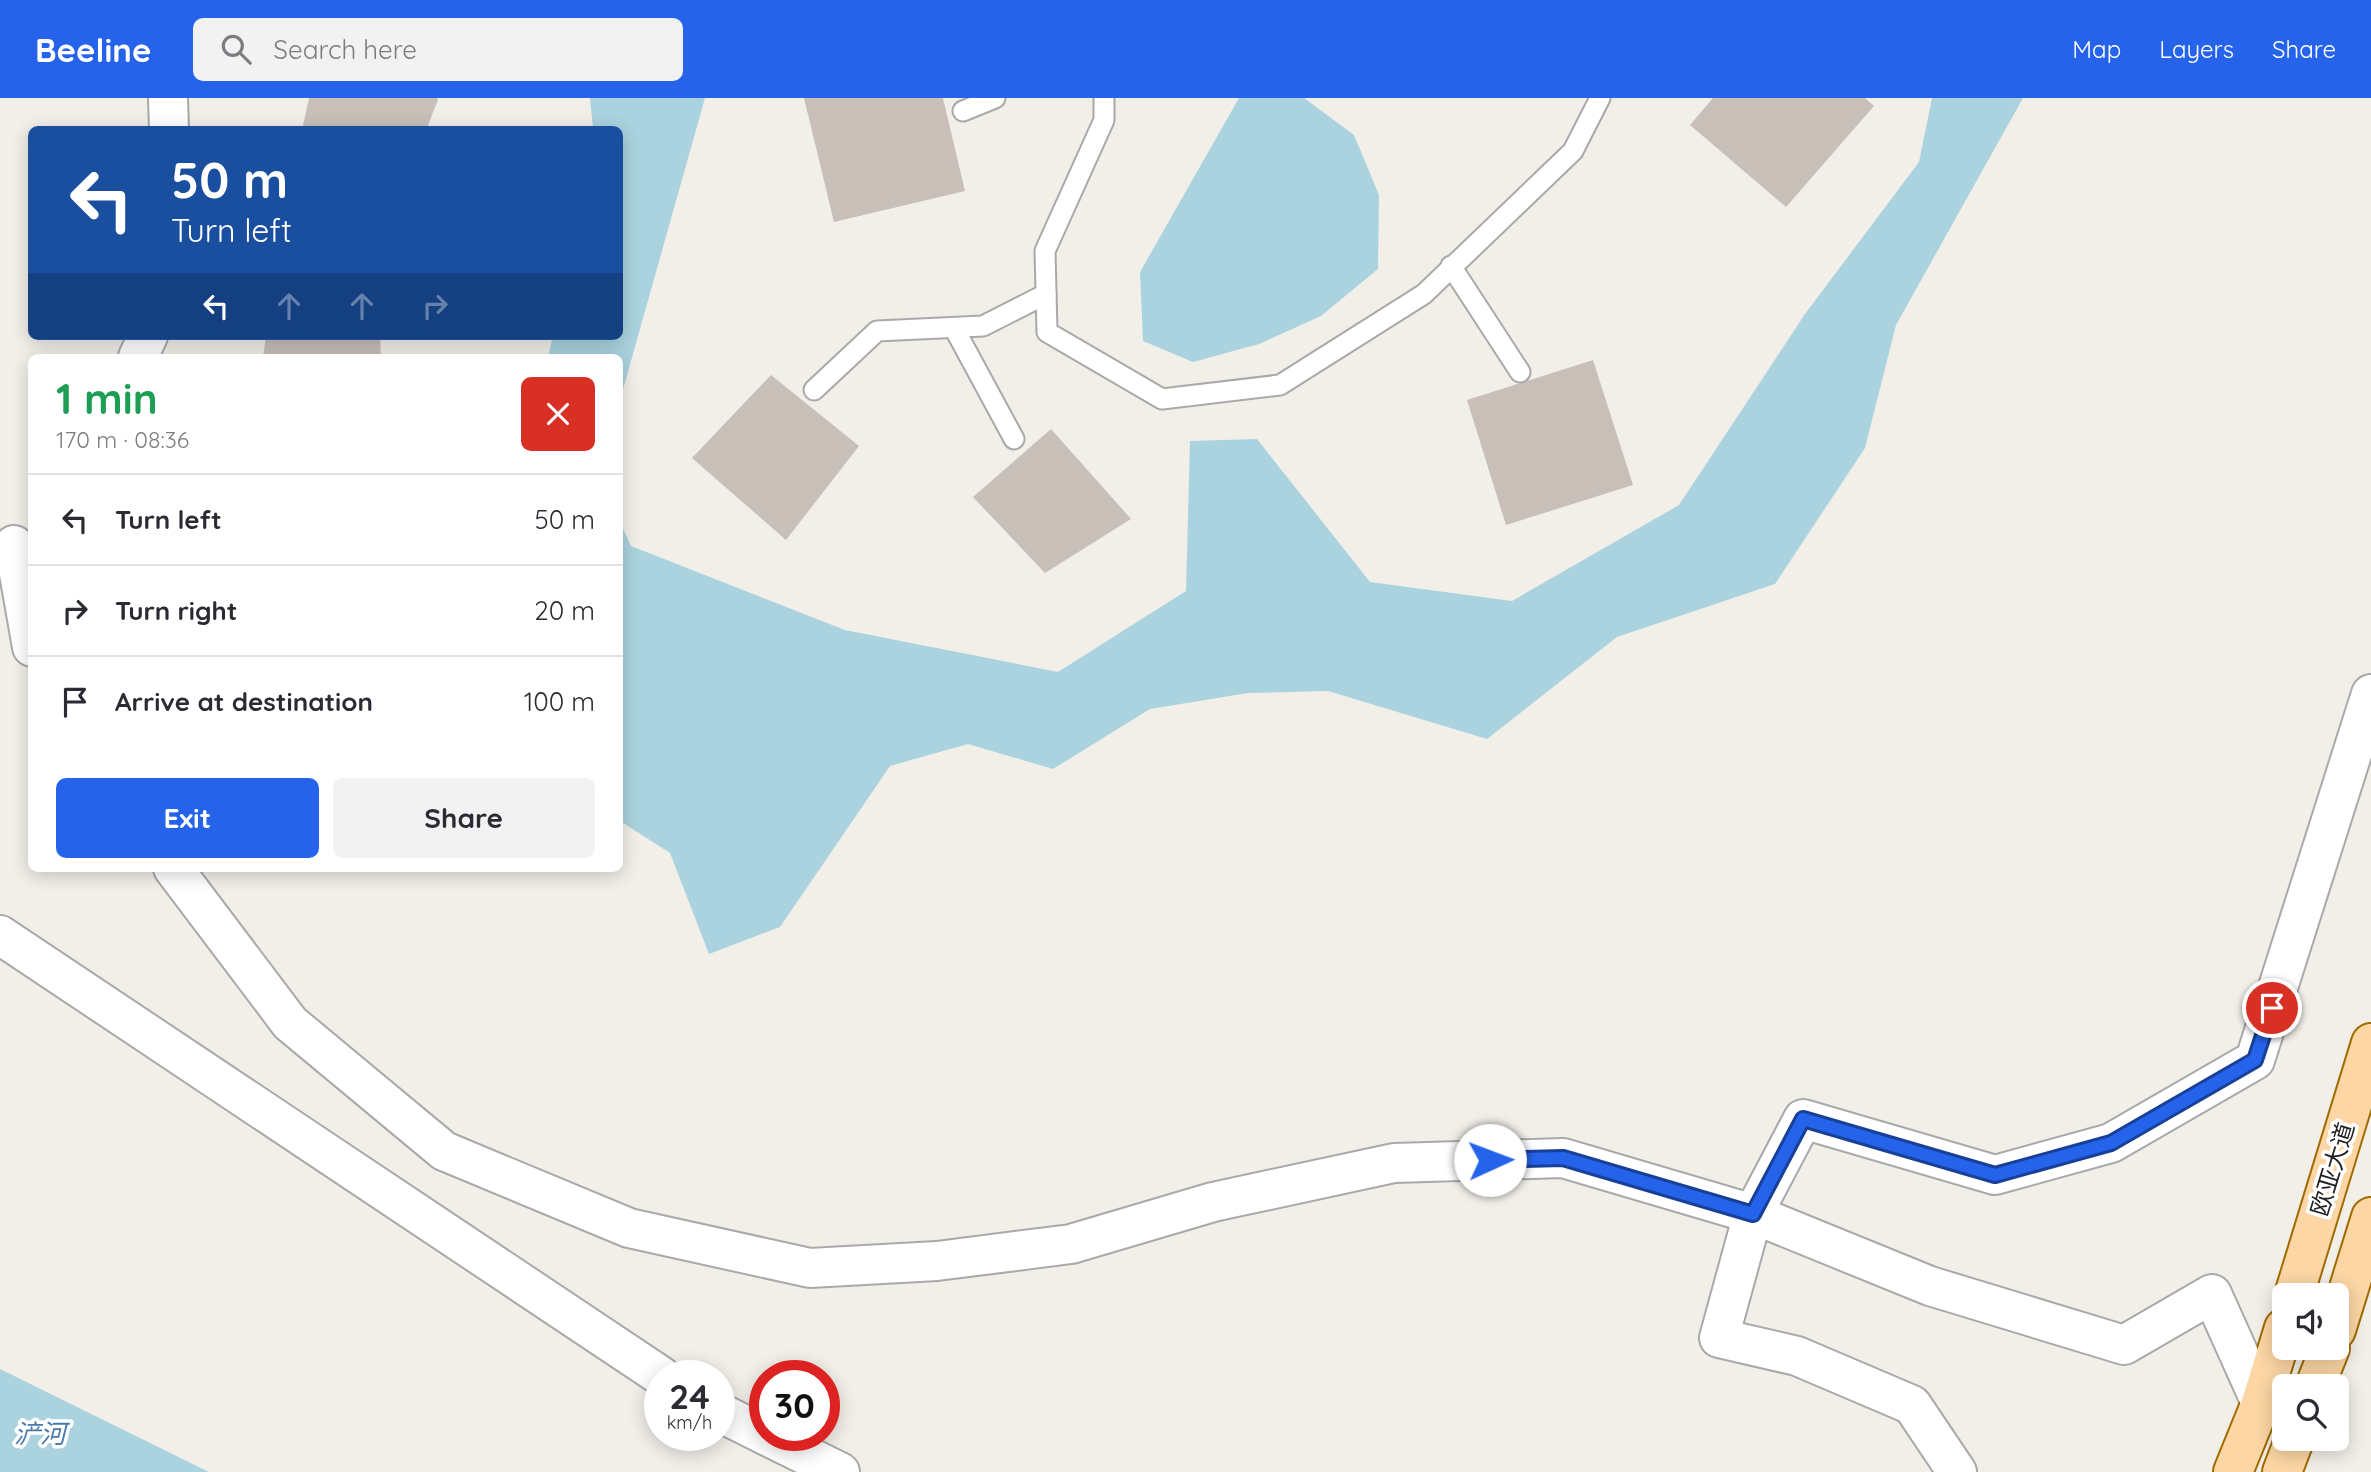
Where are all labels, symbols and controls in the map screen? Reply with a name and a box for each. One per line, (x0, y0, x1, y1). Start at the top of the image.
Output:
search box (193, 18, 683, 81)
text: Beeline (35, 29, 151, 70)
icon: search (217, 30, 255, 68)
text: Search here (273, 33, 417, 66)
text: Map (2072, 34, 2121, 64)
text: Layers (2159, 34, 2234, 64)
text: Share (2272, 34, 2336, 64)
text: 50 m (171, 149, 288, 210)
icon: left (56, 154, 147, 245)
text: Turn left (171, 210, 292, 250)
icon: left (197, 287, 235, 325)
icon: ahead (270, 287, 308, 325)
icon: ahead (343, 287, 381, 325)
icon: right (416, 287, 454, 325)
text: 1 min (56, 372, 158, 425)
button: close (521, 377, 595, 451)
text: 170 m · 08:36 (56, 425, 189, 454)
icon: left (56, 501, 94, 539)
text: Turn left (115, 503, 222, 536)
text: 50 m (535, 503, 595, 536)
icon: right (56, 592, 94, 630)
text: Turn right (115, 594, 237, 627)
text: 20 m (534, 594, 595, 627)
icon: arrive (56, 683, 94, 721)
text: Arrive at destination (115, 685, 373, 718)
text: 100 m (524, 685, 595, 718)
button: Exit (56, 778, 319, 858)
button: Share (333, 778, 595, 858)
pin (2242, 978, 2302, 1038)
icon: arrive (2253, 989, 2291, 1027)
street label: 欧亚大道 (2304, 1119, 2360, 1219)
position arrow (1453, 1123, 1527, 1197)
map controls (2272, 1283, 2349, 1451)
button: sound (2272, 1283, 2349, 1360)
speed limit sign: 30 (749, 1360, 840, 1451)
text: 24 (669, 1374, 710, 1418)
button: search (2272, 1374, 2349, 1451)
text: km/h (667, 1411, 712, 1434)
water label: 浐河 (14, 1417, 71, 1450)

